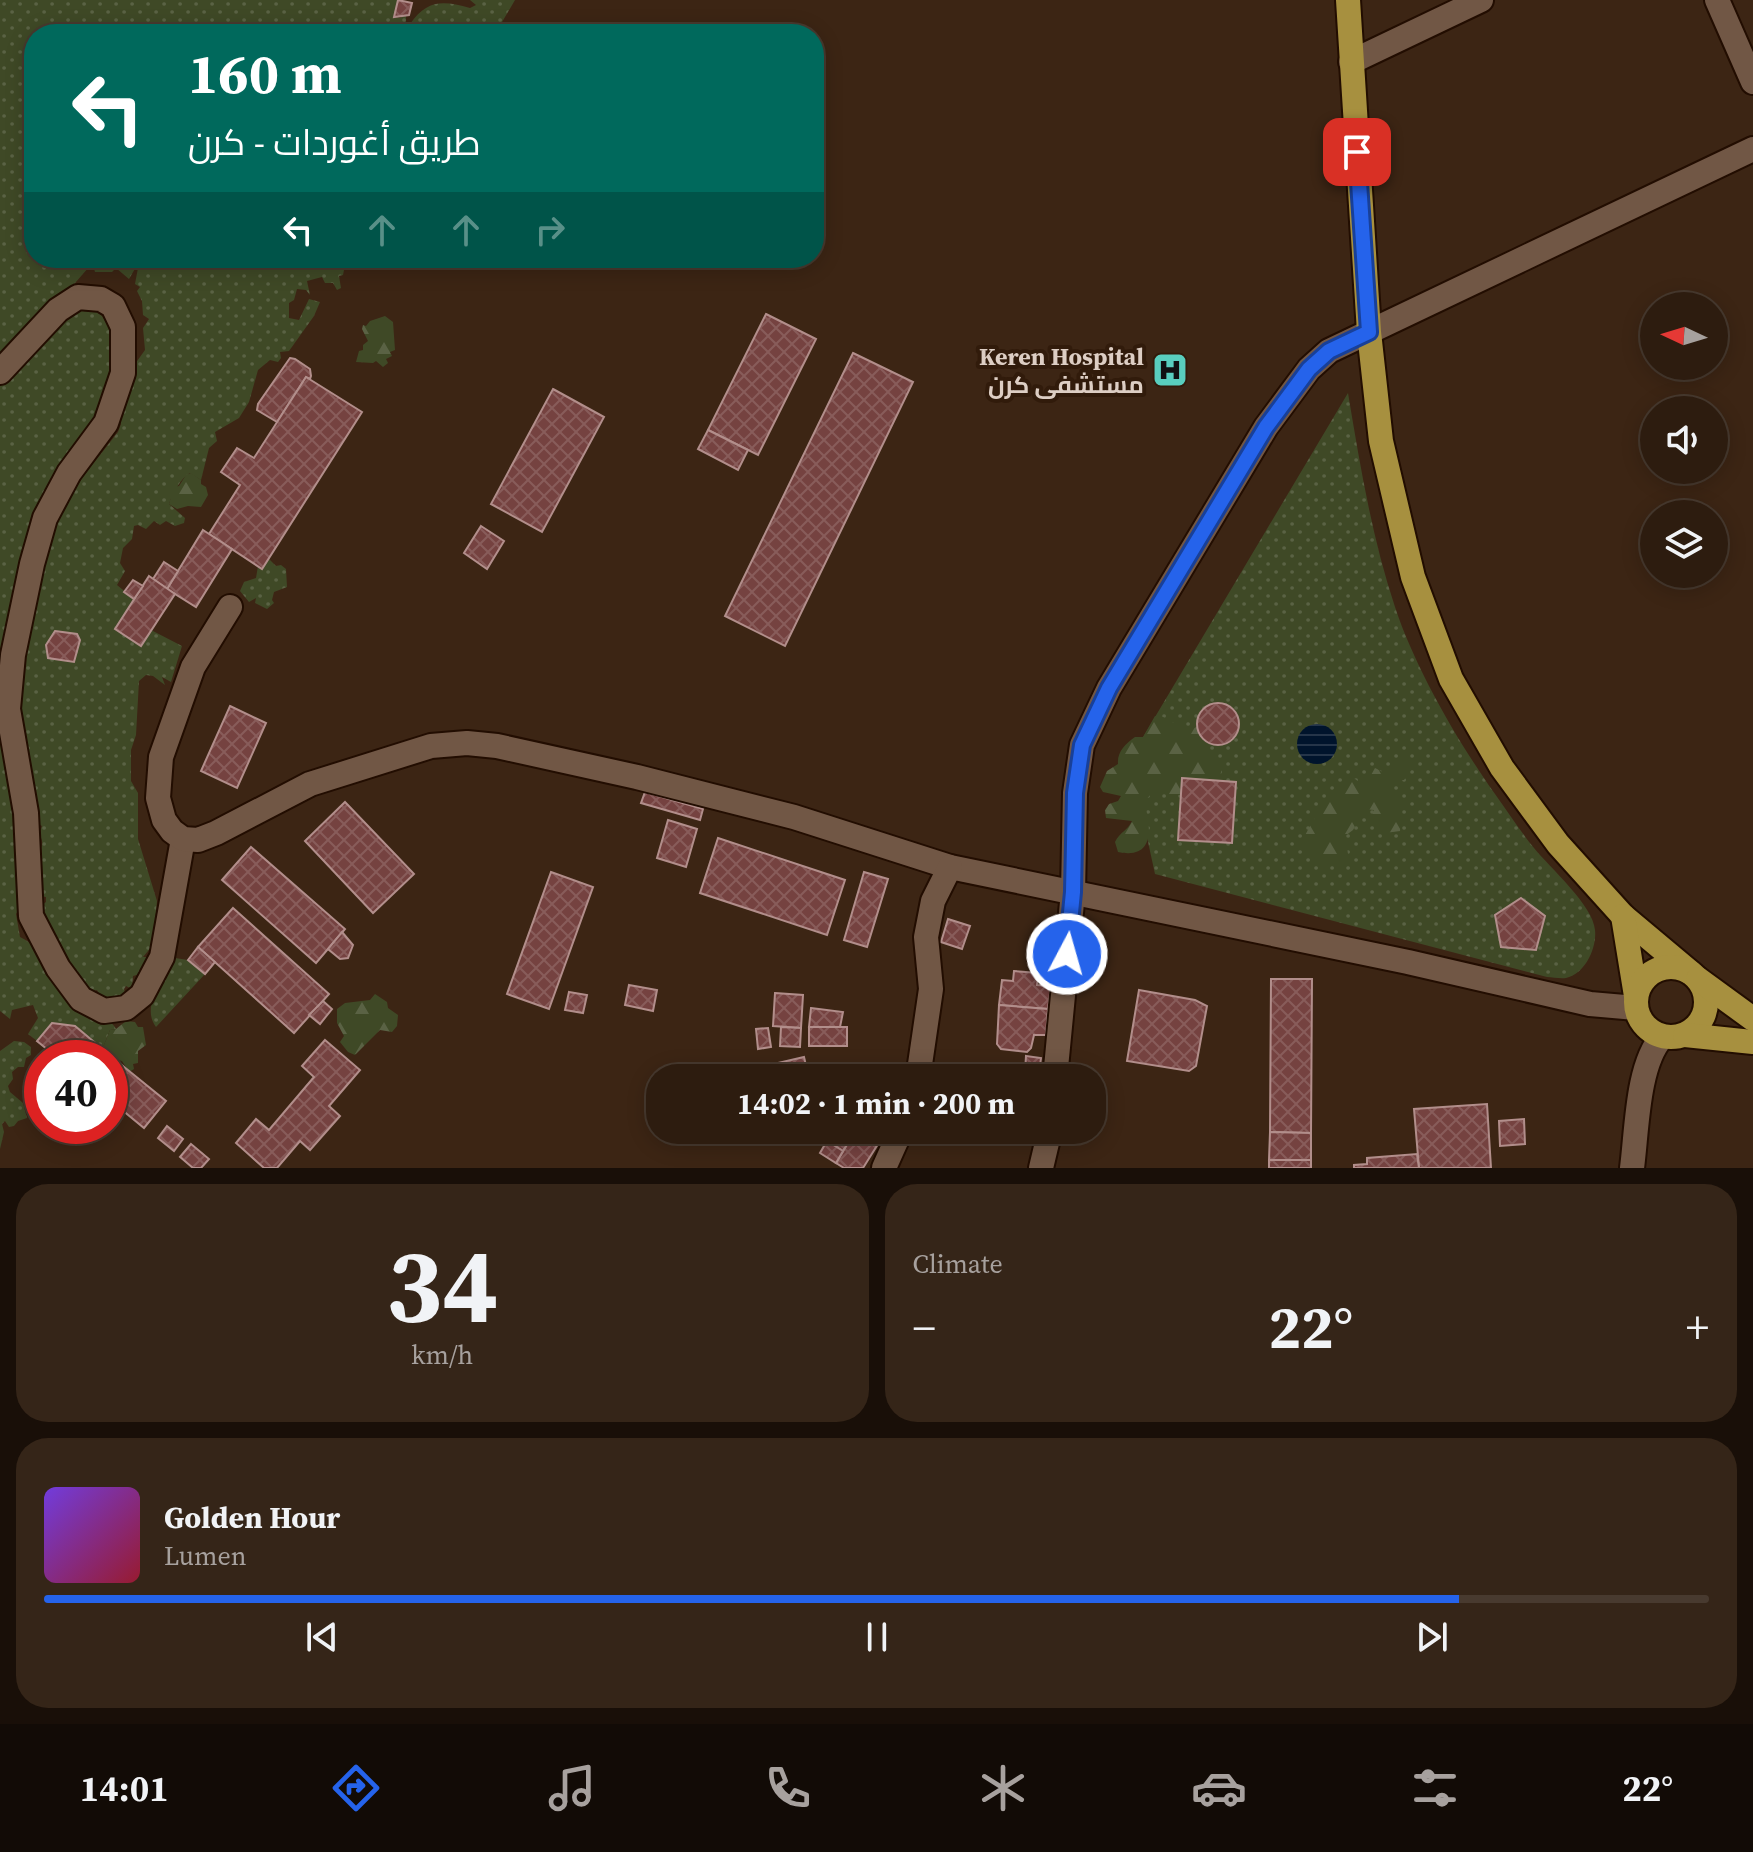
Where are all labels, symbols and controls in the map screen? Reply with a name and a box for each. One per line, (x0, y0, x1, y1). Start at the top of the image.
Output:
text: 160 m (188, 35, 342, 112)
icon: left (56, 56, 160, 160)
text: طريق أغوردات - كرن (188, 118, 481, 167)
pin (1323, 118, 1391, 186)
icon: arrive (1335, 130, 1379, 174)
icon: left (276, 208, 320, 252)
icon: ahead (360, 208, 404, 252)
icon: ahead (444, 208, 488, 252)
icon: right (528, 208, 572, 252)
north arrow (1640, 292, 1728, 380)
map controls (1640, 292, 1728, 588)
place label: Keren Hospital مستشفى كرن (979, 340, 1144, 401)
hospital icon: Keren Hospital مستشفى كرن (1151, 351, 1189, 389)
button: sound (1640, 396, 1728, 484)
button: layers (1640, 500, 1728, 588)
position arrow (1025, 912, 1109, 996)
speed limit sign: 40 (24, 1040, 128, 1144)
text: 14:02 · 1 min · 200 m (737, 1083, 1015, 1124)
text: 34 (386, 1213, 499, 1356)
text: Climate (913, 1246, 1003, 1282)
text: 22° (1268, 1286, 1353, 1368)
text: − (913, 1297, 936, 1358)
text: + (1686, 1297, 1709, 1358)
text: km/h (411, 1337, 473, 1373)
text: Golden Hour (164, 1497, 340, 1538)
text: Lumen (164, 1538, 246, 1574)
icon: previous (300, 1615, 344, 1659)
icon: pause (855, 1615, 899, 1659)
icon: next (1410, 1615, 1454, 1659)
icon: directions (328, 1760, 384, 1816)
icon: music (544, 1760, 600, 1816)
icon: phone (760, 1760, 816, 1816)
icon: climate (975, 1760, 1031, 1816)
icon: car (1191, 1760, 1247, 1816)
icon: filters (1407, 1760, 1463, 1816)
text: 14:01 (80, 1764, 169, 1813)
text: 22° (1622, 1764, 1673, 1813)

